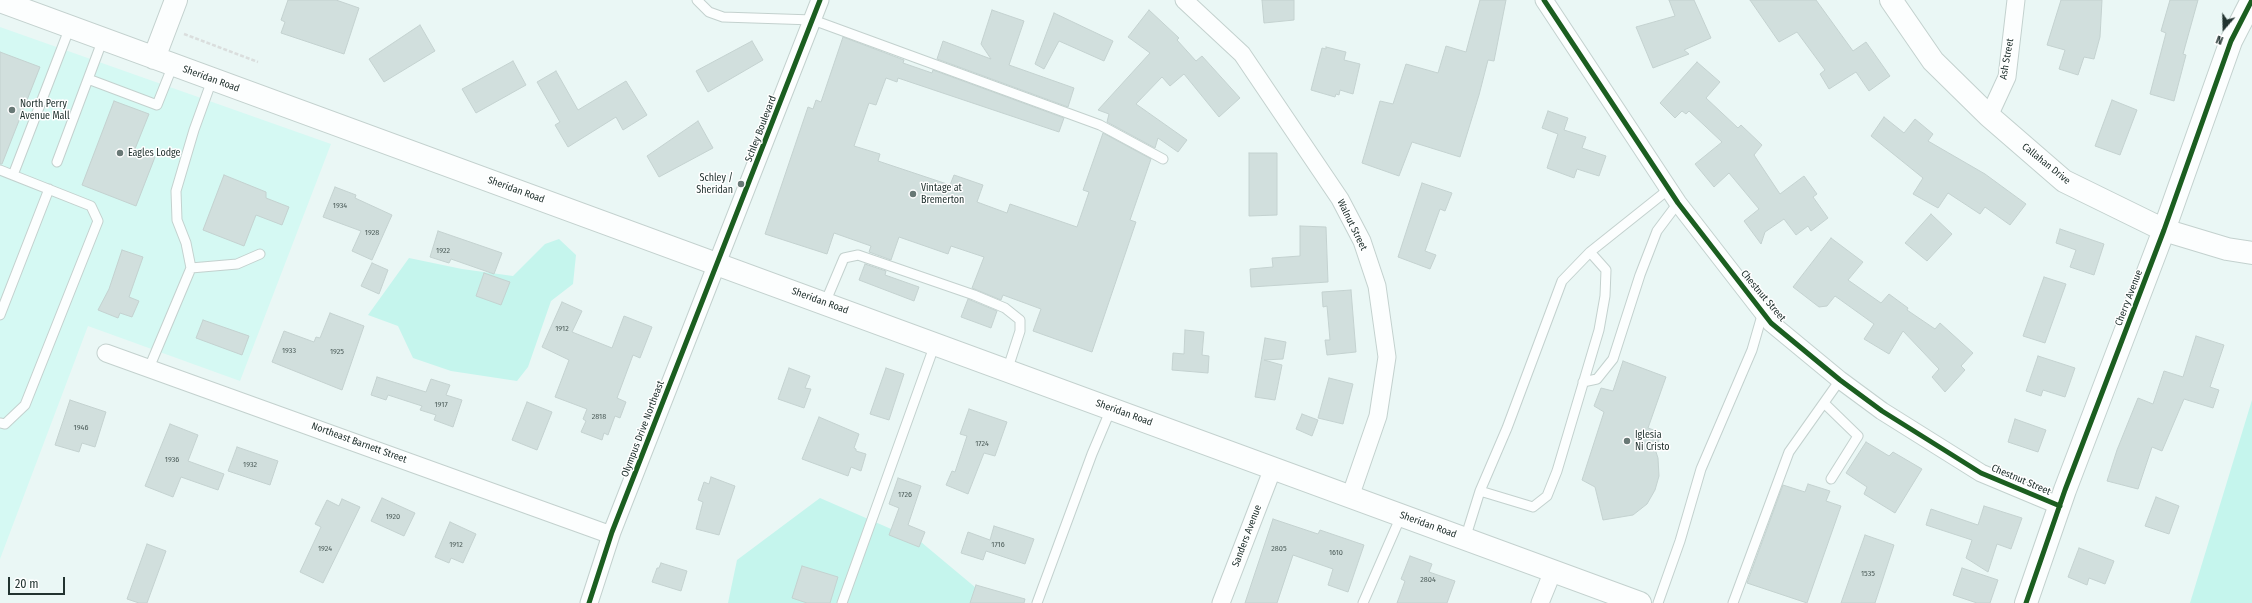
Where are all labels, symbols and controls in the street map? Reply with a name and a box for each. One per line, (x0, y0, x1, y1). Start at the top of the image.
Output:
north arrow (2204, 8, 2244, 48)
text: N (2214, 33, 2225, 47)
street label: Ash Street (1997, 37, 2017, 81)
street label: Sheridan Road (181, 63, 241, 95)
street label: Schley Boulevard (743, 94, 779, 164)
place label: North Perry Avenue Mall (20, 98, 70, 122)
marker: North Perry Avenue Mall (7, 105, 17, 115)
street label: Callahan Drive (2019, 141, 2073, 187)
place label: Eagles Lodge (128, 147, 181, 159)
marker: Eagles Lodge (115, 148, 125, 158)
place label: Schley / Sheridan (696, 172, 733, 196)
street label: Sheridan Road (486, 174, 546, 206)
marker: Schley / Sheridan (736, 179, 746, 189)
place label: Vintage at Bremerton (921, 182, 964, 206)
marker: Vintage at Bremerton (908, 189, 918, 199)
street label: Walnut Street (1334, 198, 1370, 252)
house number: 1934 (333, 201, 347, 211)
house number: 1928 (365, 228, 379, 238)
house number: 1922 (436, 246, 450, 256)
street label: Chestnut Street (1738, 268, 1788, 324)
street label: Cherry Avenue (2113, 268, 2145, 328)
street label: Sheridan Road (790, 285, 850, 317)
house number: 1912 (555, 324, 569, 334)
house number: 1933 (282, 346, 296, 356)
house number: 1925 (330, 347, 344, 357)
street label: Olympus Drive Northeast (619, 379, 667, 479)
street label: Sheridan Road (1094, 397, 1154, 429)
house number: 1917 (434, 400, 448, 410)
house number: 2818 (592, 412, 606, 422)
street label: Northeast Barnett Street (310, 420, 408, 466)
house number: 1946 (74, 423, 88, 433)
place label: Iglesia Ni Cristo (1635, 429, 1670, 452)
marker: Iglesia Ni Cristo (1622, 436, 1632, 446)
house number: 1724 (975, 439, 989, 449)
house number: 1936 (165, 455, 179, 465)
house number: 1932 (243, 460, 257, 470)
street label: Chestnut Street (1989, 462, 2053, 498)
house number: 1726 (898, 490, 912, 500)
street label: Sanders Avenue (1230, 503, 1264, 569)
street label: Sheridan Road (1398, 509, 1458, 541)
house number: 1920 (386, 512, 400, 522)
house number: 1912 (449, 540, 463, 550)
house number: 1716 (991, 540, 1005, 550)
house number: 1924 (318, 544, 332, 554)
house number: 2805 (1271, 544, 1287, 554)
house number: 1610 (1329, 548, 1343, 558)
scale bar (10, 569, 67, 595)
house number: 1535 (1861, 569, 1875, 579)
house number: 2804 (1420, 575, 1436, 585)
text: 20 m (15, 577, 39, 591)

